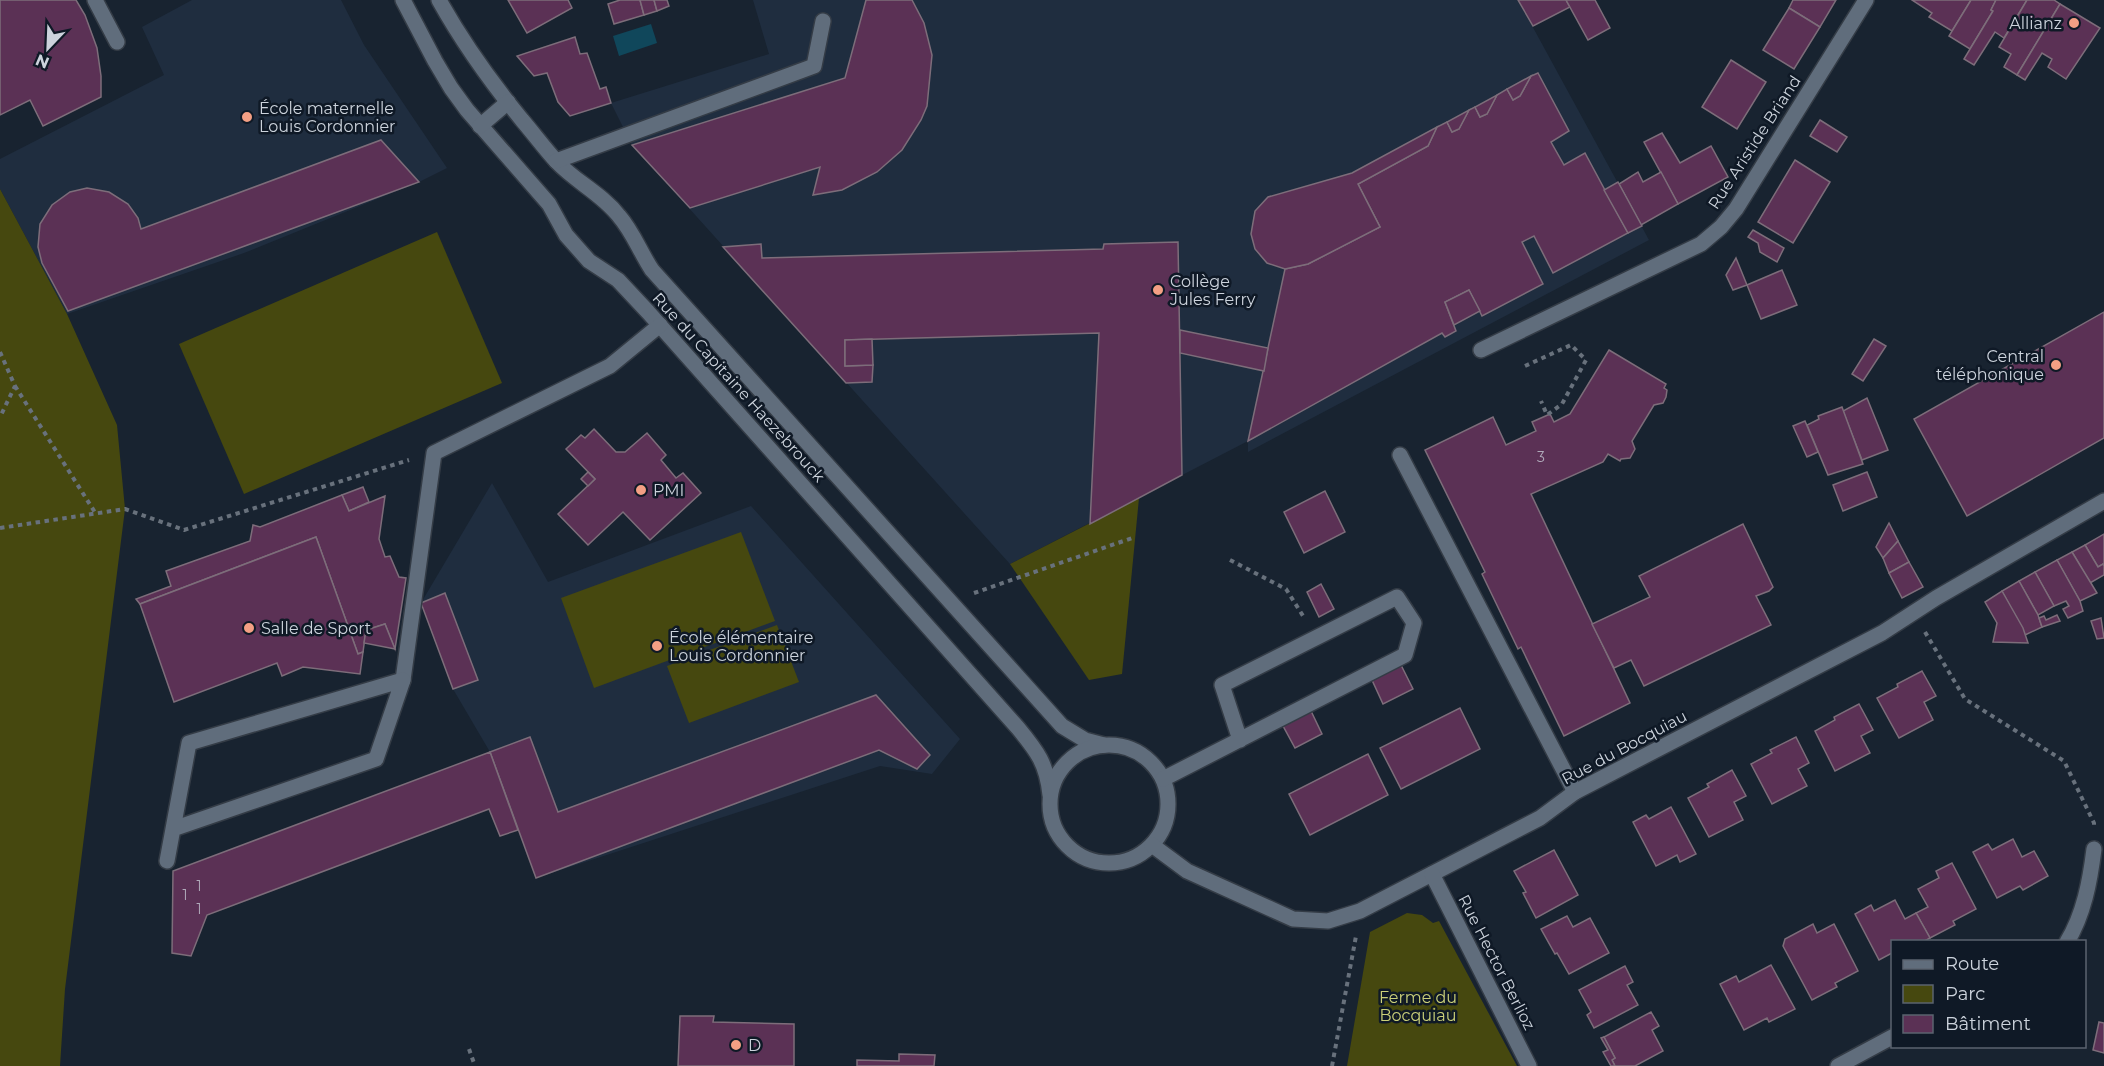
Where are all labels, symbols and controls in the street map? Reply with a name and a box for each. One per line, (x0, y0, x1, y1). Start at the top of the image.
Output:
place label: Allianz (2009, 14, 2062, 33)
marker: Allianz (2067, 16, 2081, 30)
north arrow (18, 18, 78, 78)
text: N (33, 50, 52, 73)
street label: Rue Aristide Briand (1704, 72, 1805, 213)
place label: École maternelle Louis Cordonnier (259, 99, 396, 136)
marker: École maternelle Louis Cordonnier (240, 110, 254, 124)
place label: Collège Jules Ferry (1169, 272, 1256, 309)
marker: Collège Jules Ferry (1151, 283, 1165, 297)
street label: Rue du Capitaine Haezebrouck (649, 289, 829, 486)
place label: Central téléphonique (1936, 347, 2044, 384)
marker: Central téléphonique (2049, 358, 2063, 372)
house number: 3 (1537, 448, 1545, 466)
place label: PMI (653, 481, 684, 500)
marker: PMI (634, 483, 648, 497)
place label: Salle de Sport (261, 619, 372, 638)
marker: Salle de Sport (242, 621, 256, 635)
place label: École élémentaire Louis Cordonnier (669, 628, 814, 665)
marker: École élémentaire Louis Cordonnier (650, 639, 664, 653)
street label: Rue du Bocquiau (1558, 706, 1690, 788)
house number: 1 (196, 877, 202, 895)
house number: 1 (182, 886, 188, 904)
street label: Rue Hector Berlioz (1454, 891, 1539, 1033)
house number: 1 (196, 900, 202, 918)
legend (1891, 940, 2086, 1048)
text: Route (1945, 953, 1999, 975)
text: Parc (1945, 983, 1985, 1005)
park label: Ferme du Bocquiau (1379, 988, 1457, 1025)
text: Bâtiment (1945, 1013, 2031, 1035)
place label: D (748, 1036, 761, 1055)
marker: D (729, 1038, 743, 1052)

